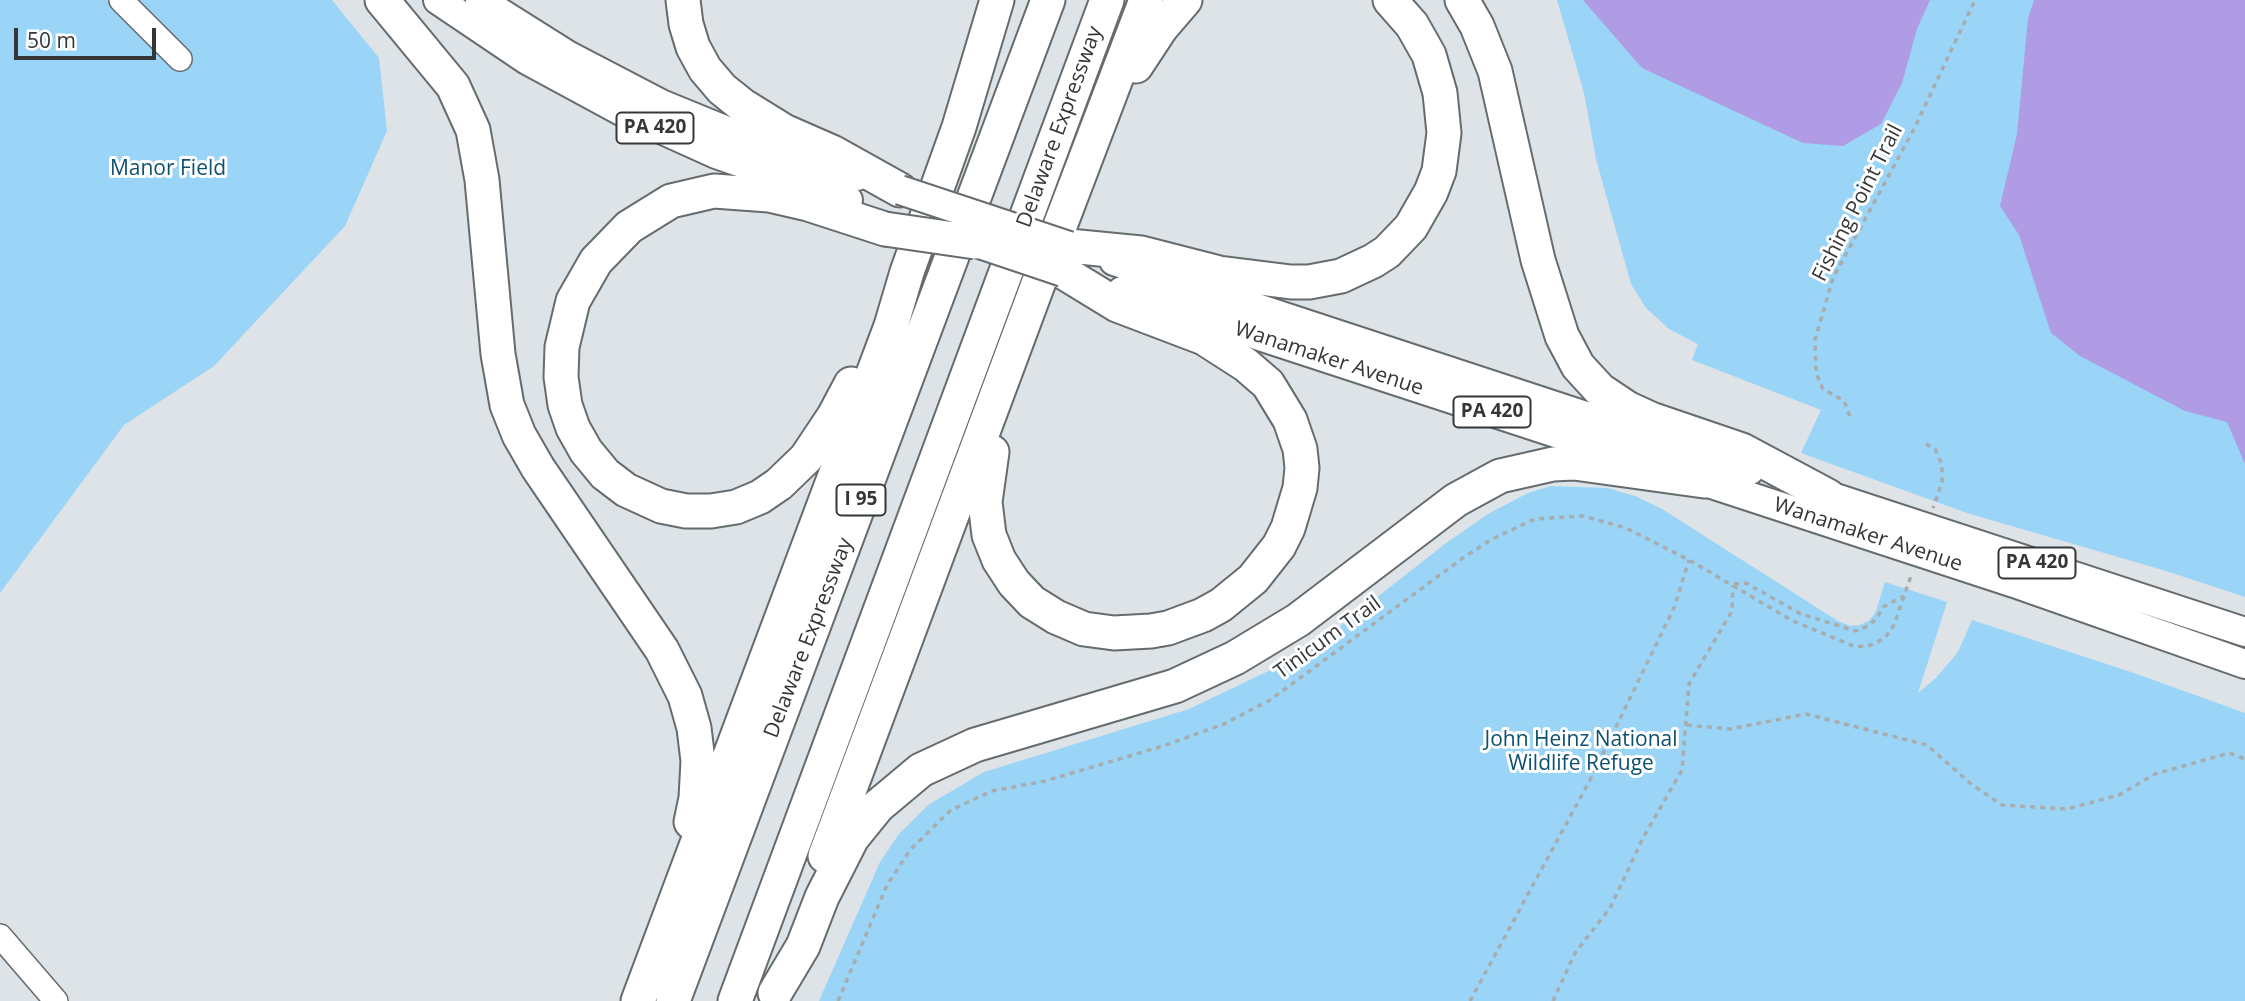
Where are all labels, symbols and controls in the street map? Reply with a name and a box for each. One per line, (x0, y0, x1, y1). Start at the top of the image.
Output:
scale bar (18, 14, 159, 58)
street label: Delaware Expressway (1012, 23, 1108, 231)
text: 50 m (27, 26, 76, 54)
road number: PA 420 (616, 112, 694, 144)
street label: Fishing Point Trail (1808, 120, 1908, 286)
park label: Manor Field (110, 156, 226, 182)
street label: Wanamaker Avenue (1232, 317, 1426, 401)
road number: PA 420 (1454, 396, 1530, 428)
road number: I 95 (836, 485, 886, 516)
street label: Wanamaker Avenue (1771, 493, 1965, 577)
street label: Delaware Expressway (759, 534, 859, 742)
road number: PA 420 (1998, 548, 2076, 578)
street label: Tinicum Trail (1270, 591, 1386, 685)
park label: John Heinz National Wildlife Refuge (1485, 727, 1677, 777)

